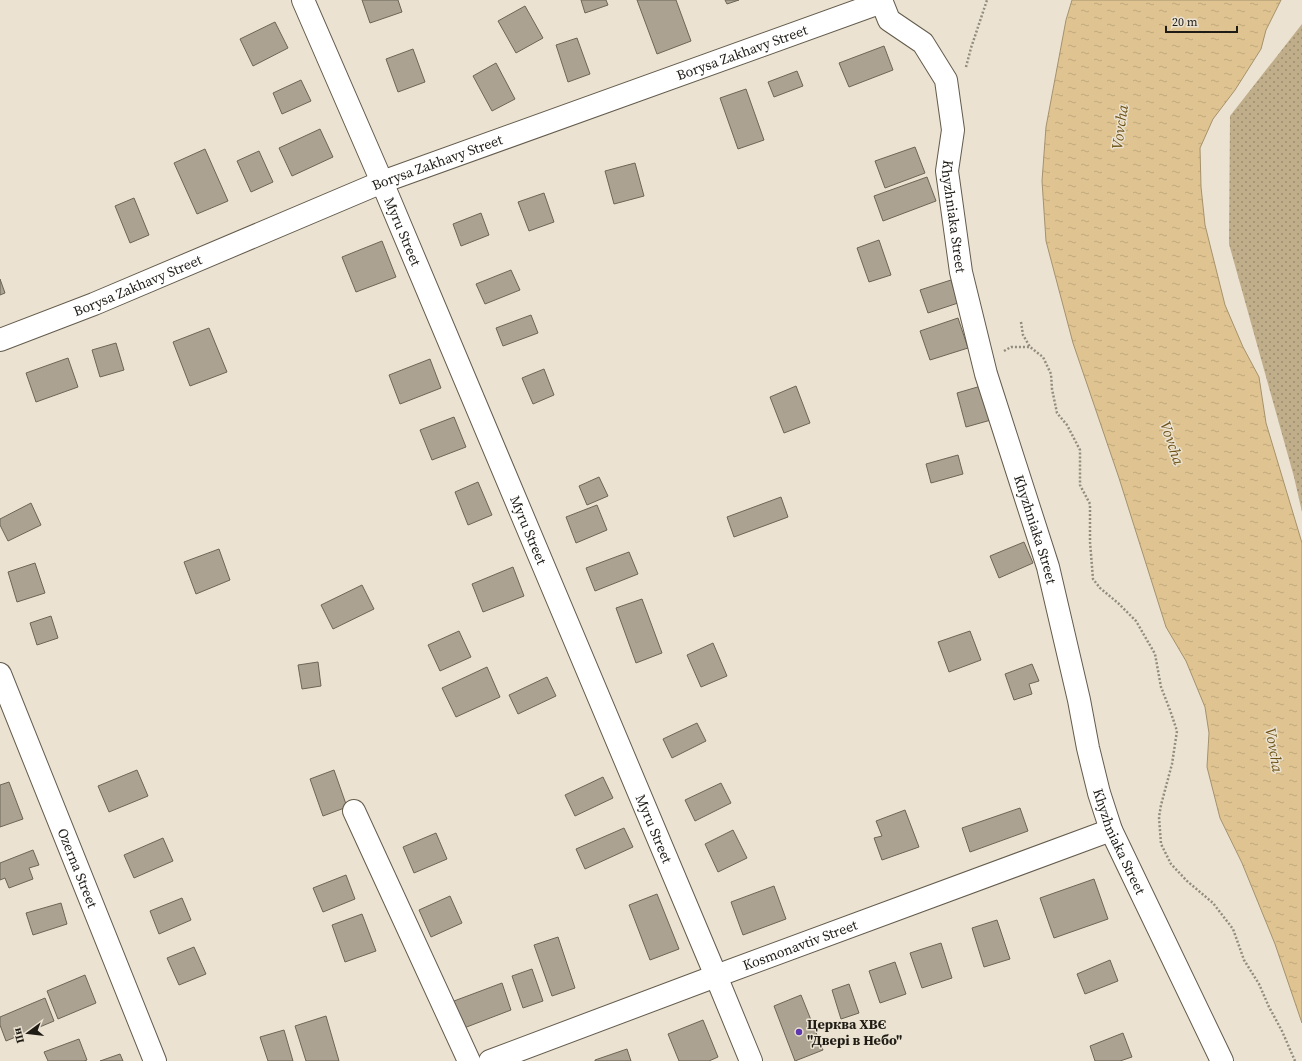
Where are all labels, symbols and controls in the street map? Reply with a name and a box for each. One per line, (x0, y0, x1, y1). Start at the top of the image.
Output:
scale bar (1166, 8, 1237, 34)
text: 20 m (1172, 14, 1198, 30)
street label: Borysa Zakhavy Street (674, 20, 811, 85)
water label: Vovcha (1106, 103, 1133, 151)
street label: Borysa Zakhavy Street (369, 129, 506, 195)
street label: Khyzhniaka Street (937, 159, 971, 274)
street label: Myru Street (379, 194, 426, 269)
street label: Borysa Zakhavy Street (70, 249, 205, 321)
water label: Vovcha (1155, 418, 1190, 468)
street label: Khyzhniaka Street (1009, 472, 1062, 586)
street label: Myru Street (505, 493, 552, 568)
water label: Vovcha (1260, 726, 1289, 774)
street label: Khyzhniaka Street (1088, 786, 1151, 898)
street label: Myru Street (631, 791, 678, 867)
street label: Ozerna Street (53, 825, 103, 911)
street label: Kosmonavtiv Street (740, 914, 861, 975)
north arrow (8, 1013, 48, 1053)
place label: Церква ХВЄ "Двері в Небо" (807, 1014, 902, 1050)
text: Пн (10, 1026, 28, 1045)
marker: Церква ХВЄ "Двері в Небо" (794, 1027, 804, 1037)

